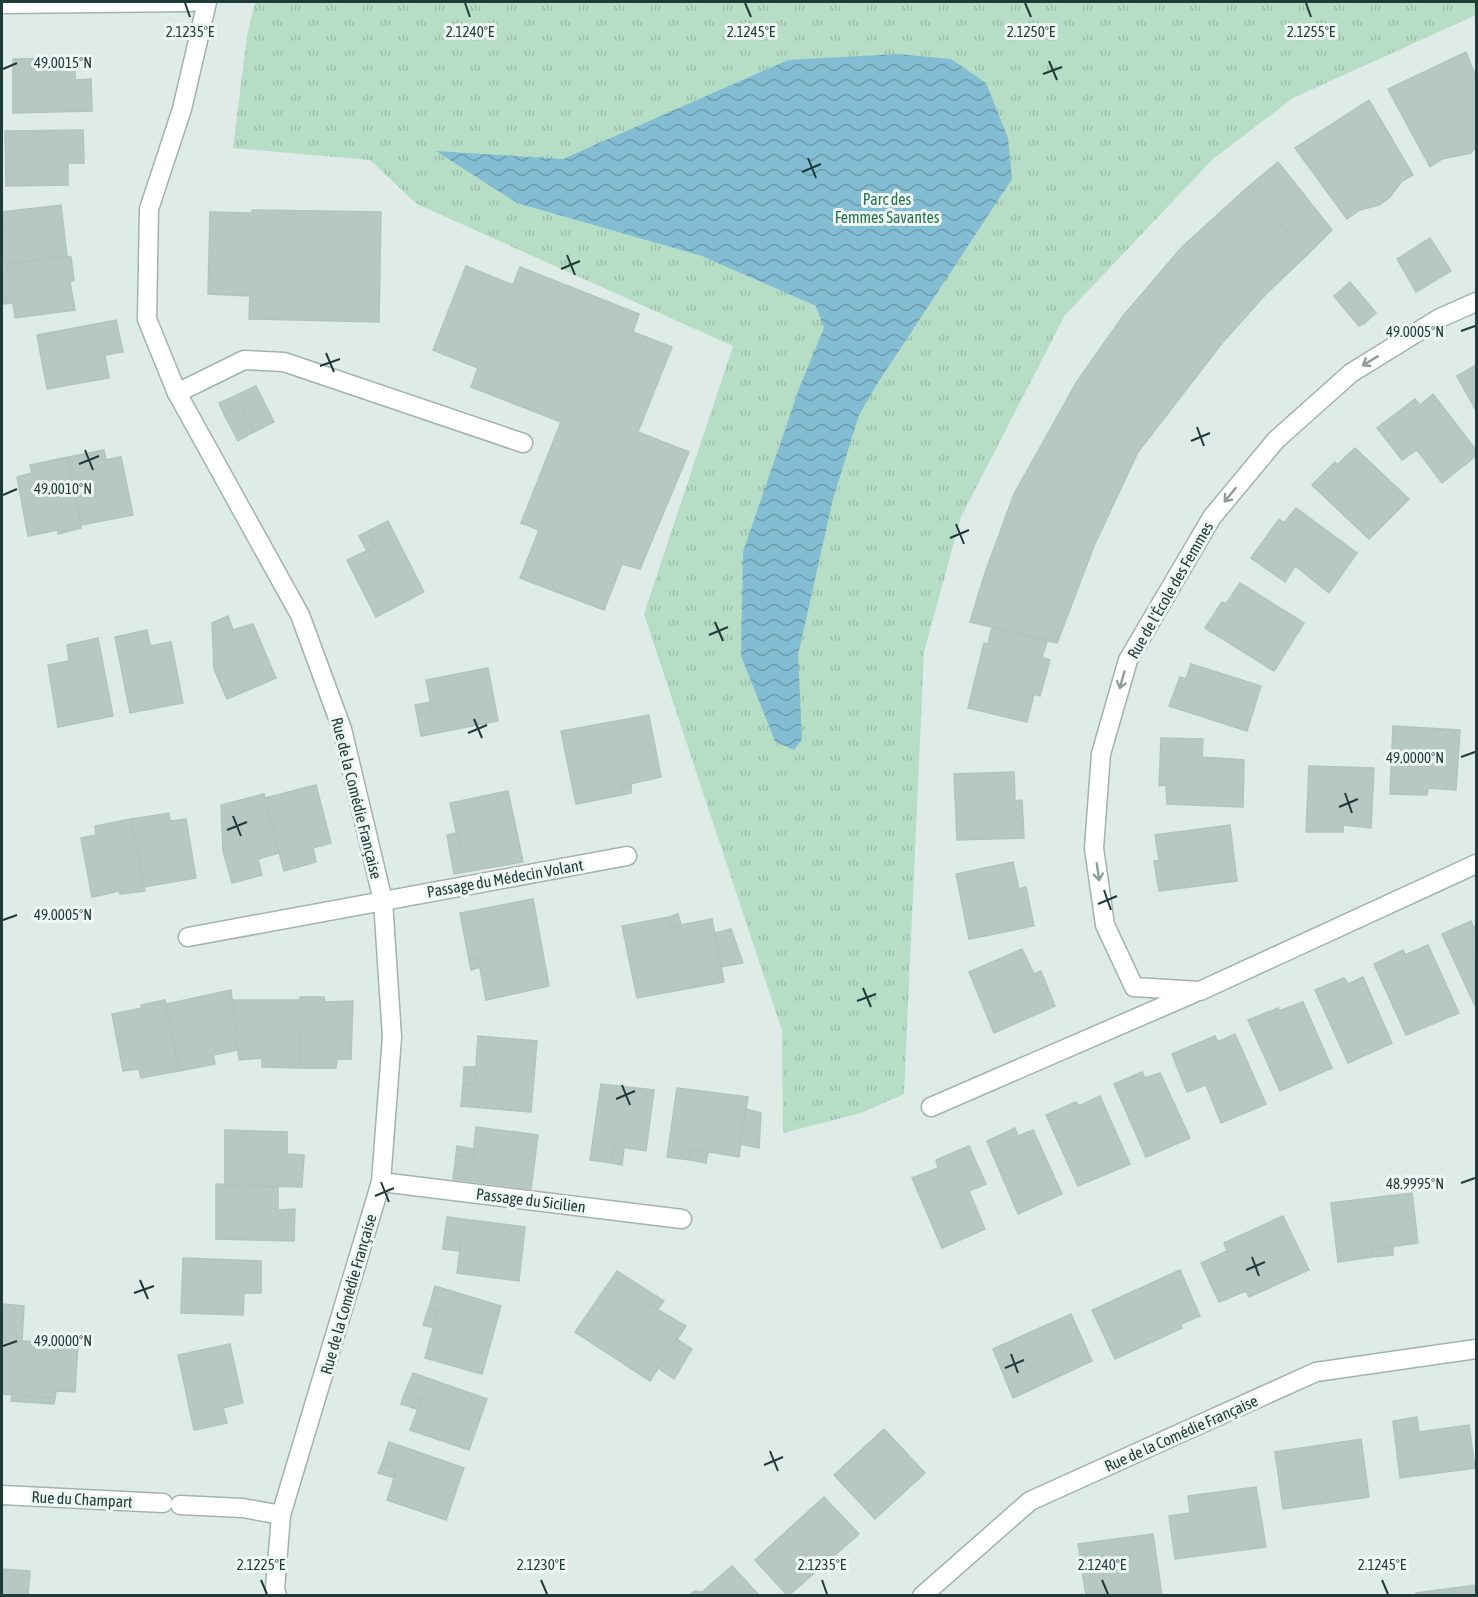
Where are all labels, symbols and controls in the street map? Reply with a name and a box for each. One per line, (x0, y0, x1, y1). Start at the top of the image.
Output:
text: 2.1235°E (166, 23, 215, 40)
text: 2.1240°E (446, 23, 495, 40)
text: 2.1245°E (727, 23, 776, 40)
text: 2.1250°E (1007, 23, 1056, 40)
text: 2.1255°E (1287, 23, 1336, 40)
text: 49.0015°N (34, 54, 92, 71)
park label: Parc des Femmes Savantes (835, 190, 940, 226)
text: 49.0005°N (1386, 323, 1444, 340)
one-way arrow (1362, 355, 1379, 367)
text: 49.0010°N (34, 480, 92, 497)
one-way arrow (1224, 487, 1237, 503)
street label: Rue de l'École des Femmes (1123, 518, 1217, 662)
one-way arrow (1116, 671, 1127, 690)
street label: Rue de la Comédie Française (327, 715, 386, 881)
text: 49.0000°N (1386, 749, 1444, 766)
street label: Passage du Médecin Volant (425, 855, 585, 902)
one-way arrow (1092, 862, 1103, 881)
text: 49.0005°N (34, 906, 92, 923)
text: 48.9995°N (1386, 1175, 1444, 1192)
street label: Passage du Sicilien (475, 1184, 587, 1217)
street label: Rue de la Comédie Française (316, 1212, 380, 1377)
text: 49.0000°N (34, 1332, 92, 1349)
street label: Rue de la Comédie Française (1102, 1391, 1261, 1476)
street label: Rue du Champart (31, 1487, 133, 1512)
text: 2.1225°E (237, 1556, 286, 1573)
text: 2.1230°E (517, 1556, 566, 1573)
text: 2.1235°E (798, 1556, 847, 1573)
text: 2.1240°E (1078, 1556, 1127, 1573)
text: 2.1245°E (1358, 1556, 1407, 1573)

